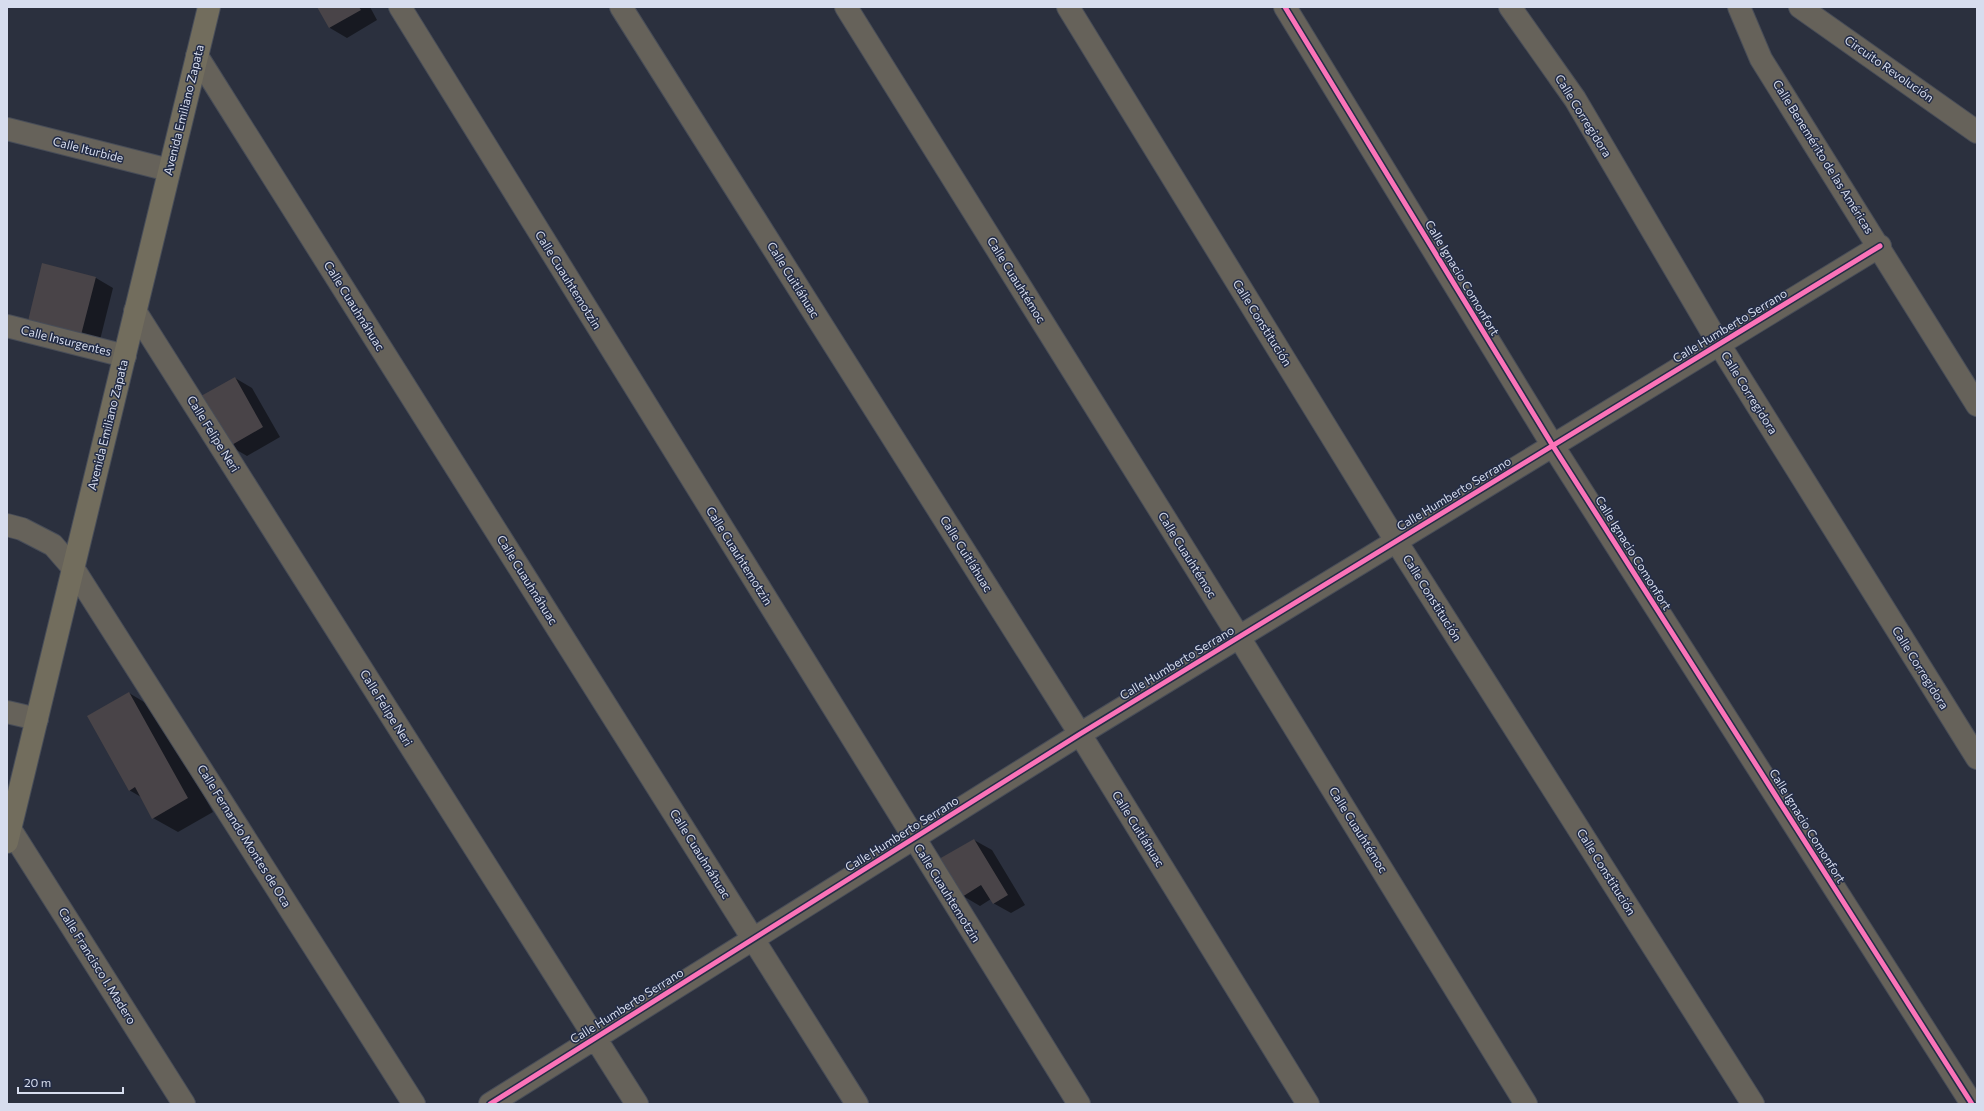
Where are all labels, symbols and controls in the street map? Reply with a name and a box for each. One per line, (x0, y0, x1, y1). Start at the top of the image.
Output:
street label: Circuito Revolución (1842, 32, 1937, 104)
street label: Avenida Emiliano Zapata (160, 43, 206, 176)
street label: Calle Corregidora (1553, 71, 1615, 159)
street label: Calle Benemérito de las Américas (1771, 77, 1877, 236)
street label: Calle Iturbide (51, 133, 125, 165)
street label: Calle Ignacio Comonfort (1423, 217, 1503, 338)
street label: Calle Cuauhtemotzin (533, 228, 605, 331)
street label: Calle Cuauhtémoc (985, 234, 1049, 325)
street label: Calle Cuitláhuac (765, 239, 823, 320)
street label: Calle Cuauhnáhuac (322, 258, 388, 353)
street label: Calle Constitución (1231, 277, 1295, 368)
street label: Calle Humberto Serrano (1670, 285, 1789, 365)
street label: Calle Insurgentes (20, 322, 113, 358)
street label: Calle Corregidora (1719, 348, 1781, 436)
street label: Avenida Emiliano Zapata (84, 358, 130, 491)
street label: Calle Felipe Neri (185, 393, 243, 474)
street label: Calle Humberto Serrano (1394, 453, 1513, 533)
street label: Calle Ignacio Comonfort (1593, 493, 1675, 612)
street label: Calle Cuauhtemotzin (704, 504, 776, 607)
street label: Calle Cuauhtémoc (1156, 509, 1220, 600)
street label: Calle Cuitláhuac (938, 513, 996, 594)
street label: Calle Cuauhnáhuac (495, 532, 561, 627)
street label: Calle Constitución (1401, 552, 1465, 643)
street label: Calle Humberto Serrano (1117, 622, 1236, 702)
street label: Calle Corregidora (1890, 623, 1952, 711)
street label: Calle Felipe Neri (358, 667, 416, 748)
street label: Calle Fernando Montes de Oca (195, 762, 295, 909)
street label: Calle Ignacio Comonfort (1767, 766, 1849, 885)
street label: Calle Cuauhtémoc (1327, 784, 1391, 875)
street label: Calle Cuitláhuac (1110, 788, 1168, 869)
street label: Calle Humberto Serrano (842, 792, 961, 874)
street label: Calle Cuauhnáhuac (668, 806, 734, 901)
street label: Calle Constitución (1575, 826, 1639, 917)
street label: Calle Cuauhtemotzin (912, 841, 984, 944)
street label: Calle Francisco I. Madero (56, 905, 140, 1026)
street label: Calle Humberto Serrano (567, 964, 686, 1046)
scale bar (18, 1069, 123, 1095)
text: 20 m (24, 1075, 51, 1089)

